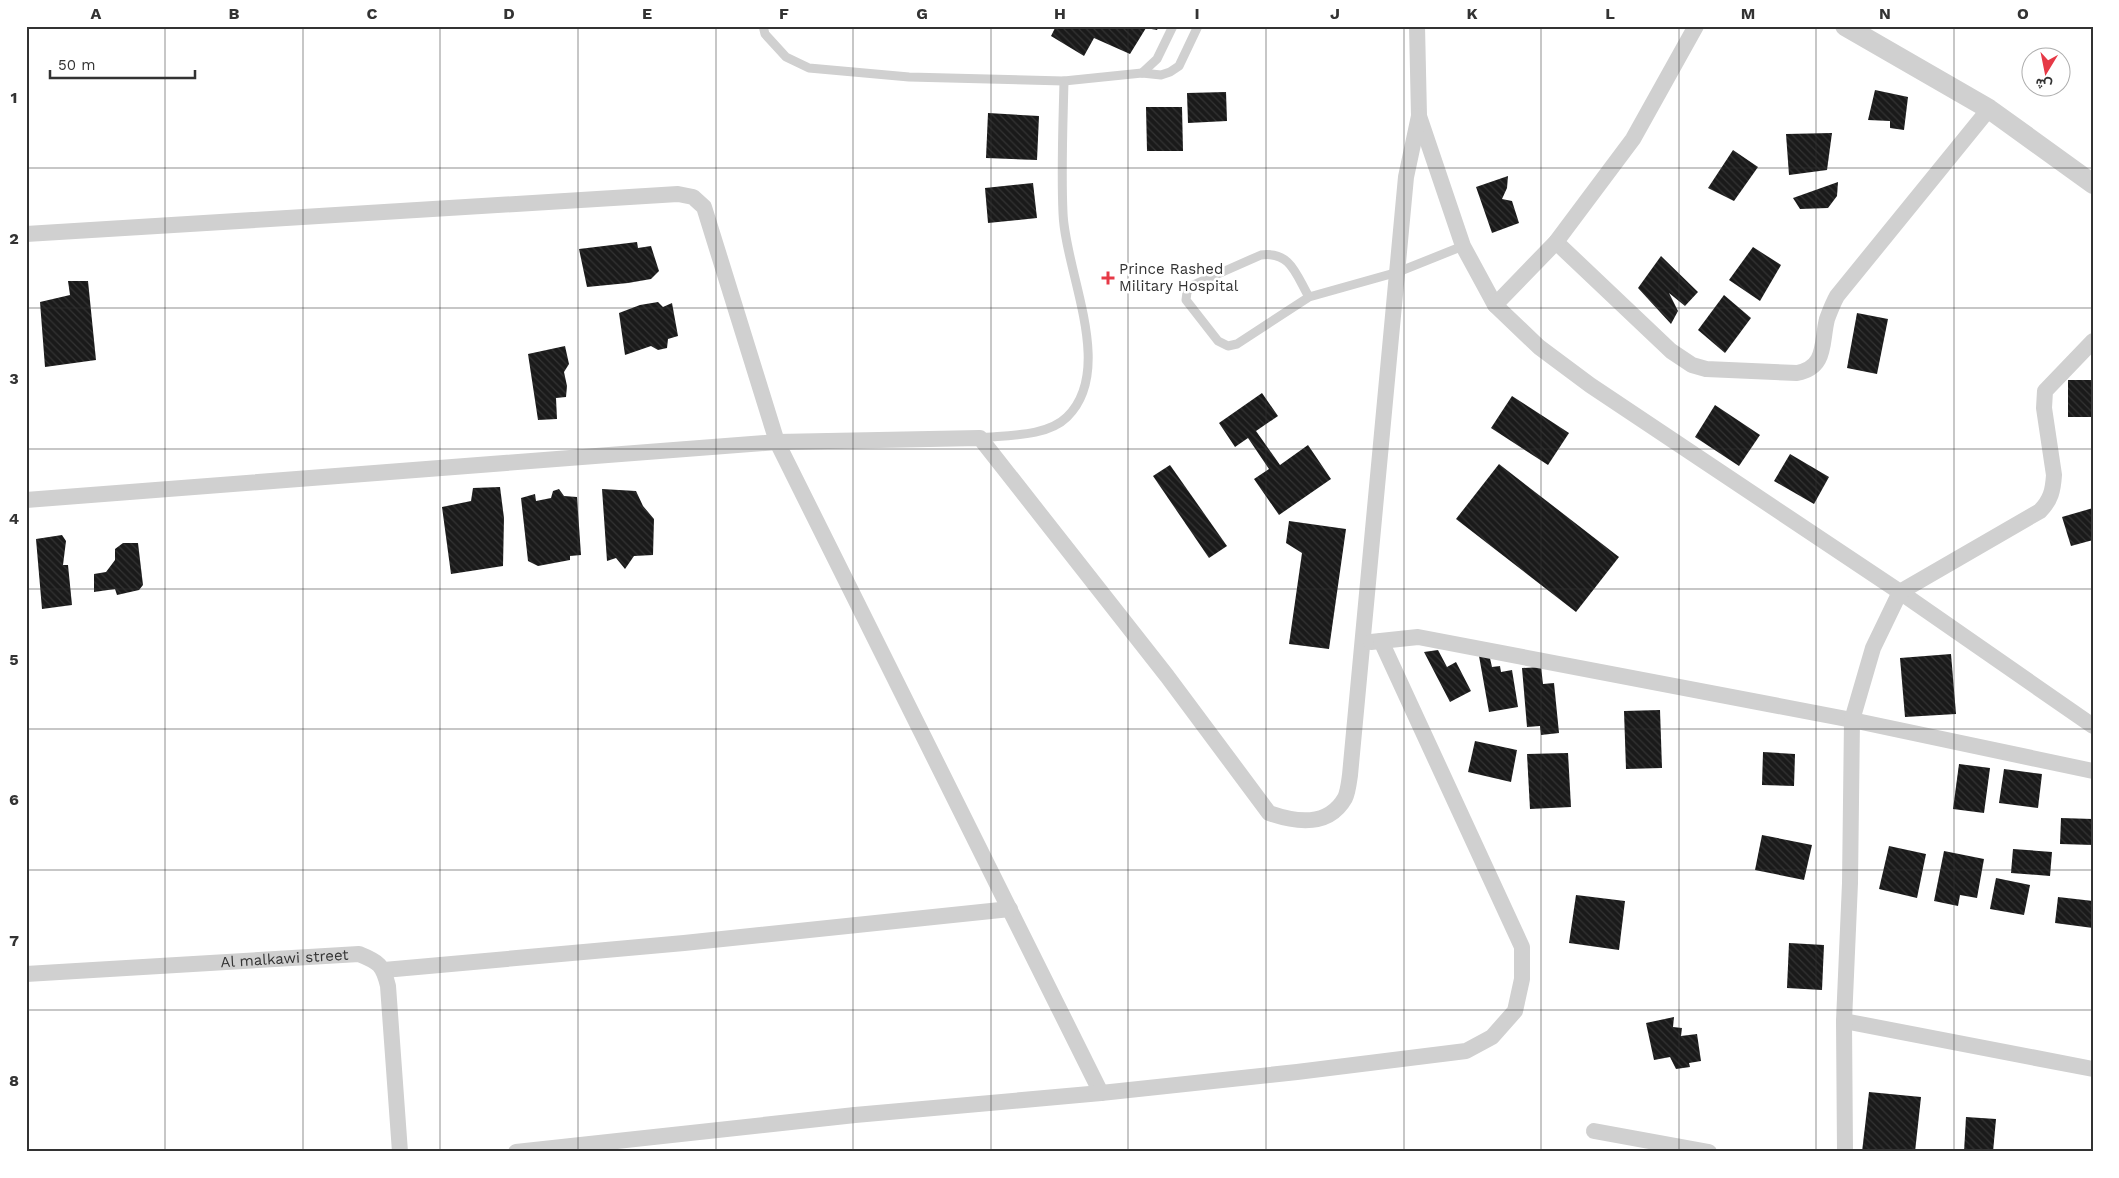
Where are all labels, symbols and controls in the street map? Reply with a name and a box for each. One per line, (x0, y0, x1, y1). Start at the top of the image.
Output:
text: A (91, 4, 102, 23)
text: B (229, 4, 240, 23)
text: C (367, 4, 378, 23)
text: D (503, 4, 515, 23)
text: E (642, 4, 652, 23)
text: F (779, 4, 789, 23)
text: G (916, 4, 928, 23)
text: H (1054, 4, 1066, 23)
text: I (1194, 4, 1200, 23)
text: J (1330, 4, 1340, 23)
text: K (1466, 4, 1478, 23)
text: L (1605, 4, 1615, 23)
text: M (1741, 4, 1755, 23)
text: N (1879, 4, 1891, 23)
text: O (2017, 4, 2029, 23)
scale bar (50, 48, 195, 80)
north arrow (2022, 48, 2072, 98)
text: 50 m (58, 56, 95, 74)
text: ش (2034, 74, 2054, 94)
text: 1 (11, 88, 17, 107)
text: 2 (9, 229, 19, 248)
place label: Prince Rashed Military Hospital (1119, 260, 1239, 295)
marker: Prince Rashed Military Hospital (1101, 271, 1115, 285)
text: 3 (9, 369, 19, 388)
text: 4 (9, 509, 19, 528)
text: 5 (9, 650, 19, 669)
text: 6 (9, 790, 19, 809)
text: 7 (9, 931, 19, 950)
street label: Al malkawi street (220, 946, 350, 971)
text: 8 (9, 1071, 19, 1090)

